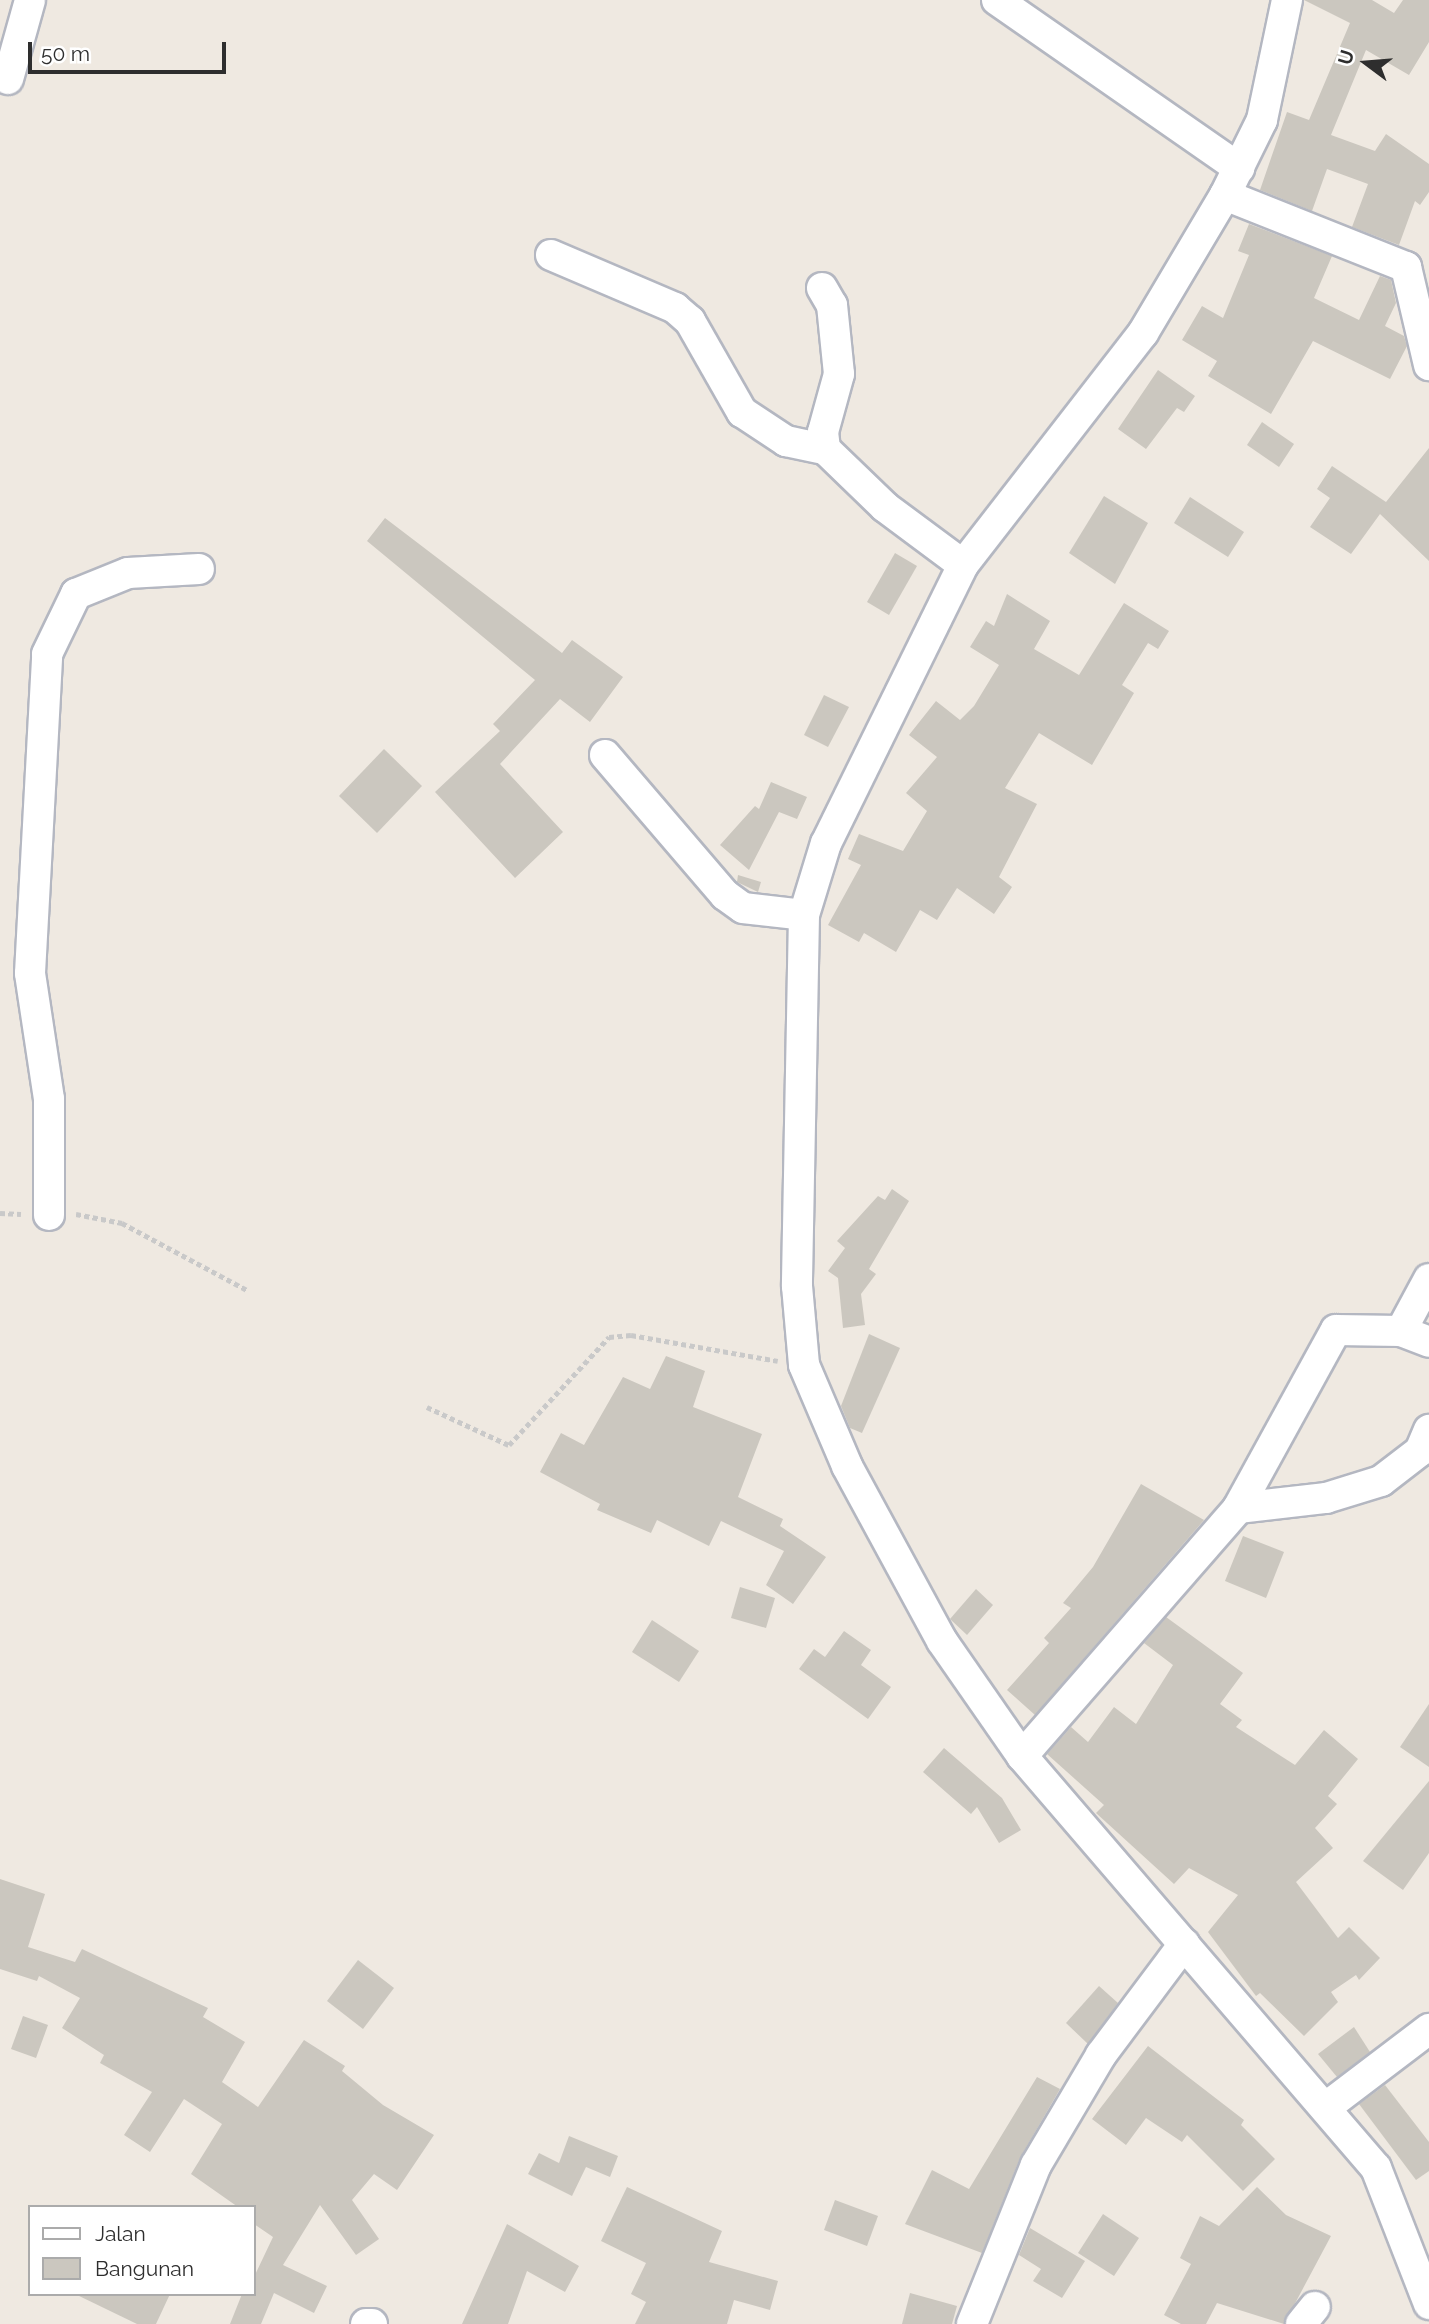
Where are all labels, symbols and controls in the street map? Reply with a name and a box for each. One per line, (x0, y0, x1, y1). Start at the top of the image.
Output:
scale bar (32, 28, 229, 72)
north arrow (1331, 28, 1401, 98)
text: 50 m (41, 41, 90, 66)
text: U (1333, 47, 1358, 67)
legend (28, 2205, 256, 2296)
text: Jalan (95, 2221, 146, 2246)
text: Bangunan (95, 2256, 194, 2281)

